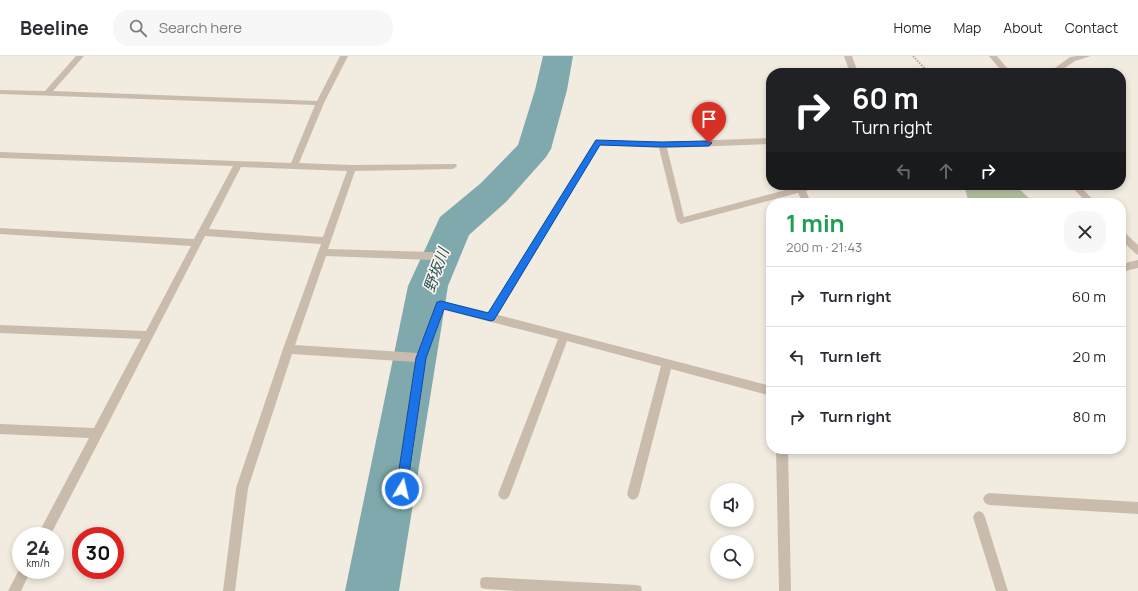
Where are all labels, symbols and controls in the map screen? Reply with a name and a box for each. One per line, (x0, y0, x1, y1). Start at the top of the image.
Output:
search box (113, 10, 393, 46)
text: Beeline (20, 15, 89, 41)
icon: search (127, 17, 149, 39)
text: Search here (159, 17, 242, 38)
text: Home (894, 18, 931, 37)
text: Map (953, 18, 981, 37)
text: About (1003, 18, 1043, 37)
text: Contact (1065, 18, 1118, 37)
text: 60 m (852, 79, 919, 117)
icon: right (786, 84, 838, 136)
pin (692, 102, 726, 143)
icon: arrive (698, 108, 720, 130)
text: Turn right (852, 115, 933, 139)
icon: left (893, 160, 915, 182)
icon: ahead (935, 160, 957, 182)
icon: right (977, 160, 999, 182)
text: 1 min (786, 206, 845, 239)
button: close (1064, 211, 1106, 253)
text: 200 m · 21:43 (786, 238, 862, 256)
water label: 野坂川 (418, 243, 454, 295)
icon: right (786, 286, 808, 308)
text: Turn right (820, 286, 891, 307)
text: 60 m (1072, 286, 1106, 307)
icon: left (786, 346, 808, 368)
text: Turn left (820, 346, 882, 367)
text: 20 m (1073, 346, 1106, 367)
icon: right (786, 406, 808, 428)
text: Turn right (820, 406, 891, 427)
text: 80 m (1072, 406, 1106, 427)
position arrow (381, 468, 423, 510)
map controls (710, 483, 754, 579)
button: sound (710, 483, 754, 527)
speed limit sign: 30 (72, 527, 124, 579)
text: 24 (26, 534, 50, 561)
button: search (710, 535, 754, 579)
text: km/h (26, 556, 50, 570)

